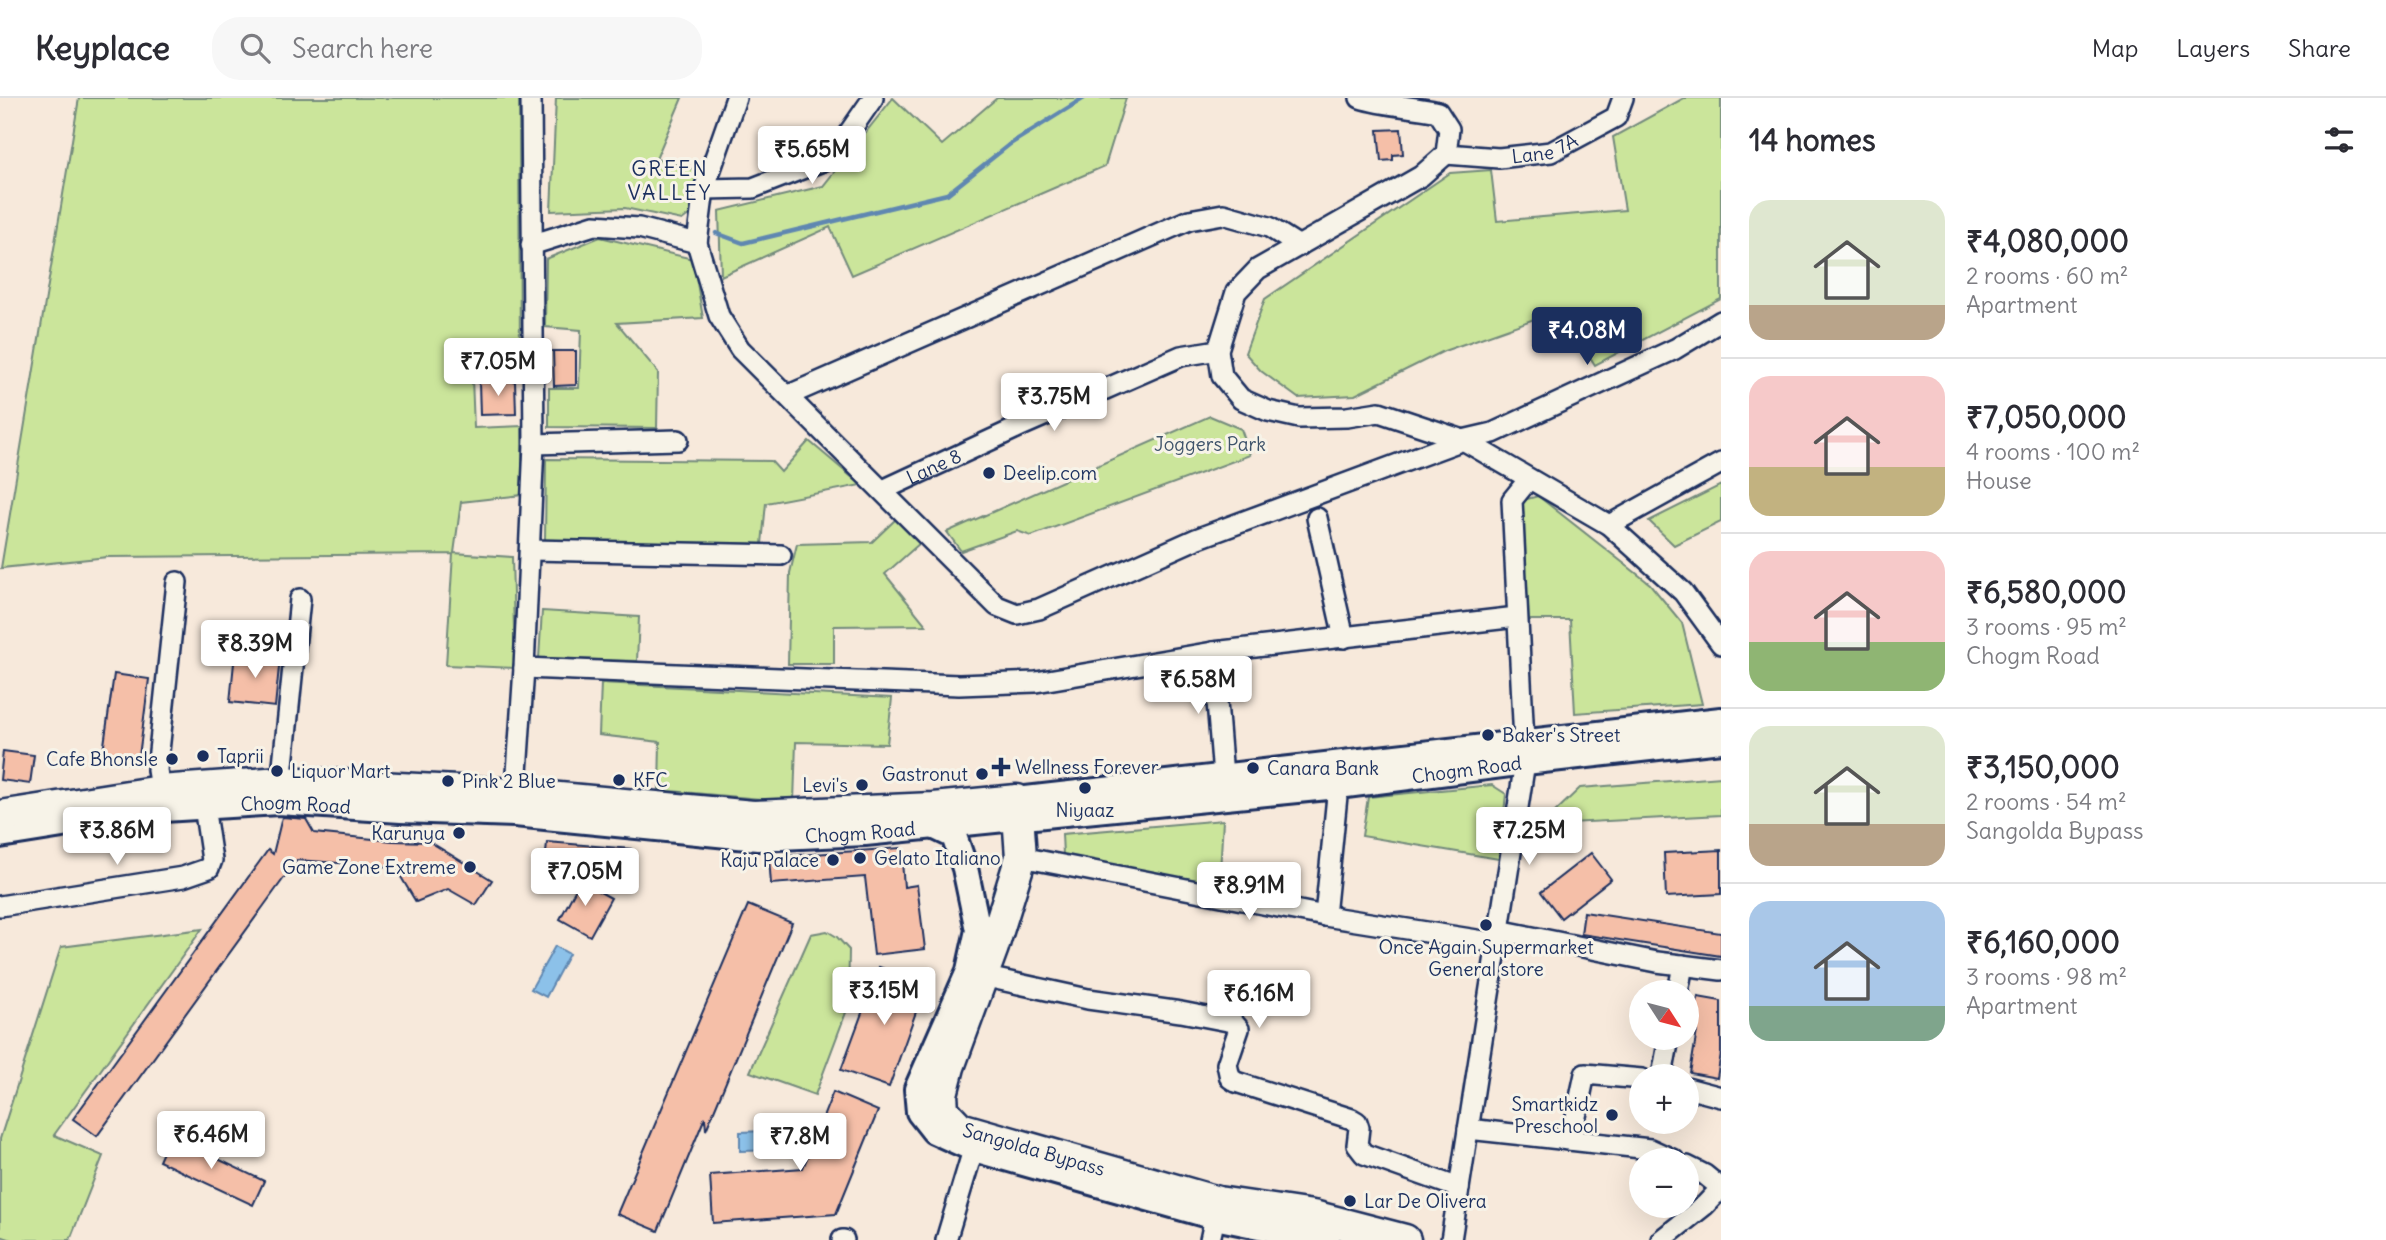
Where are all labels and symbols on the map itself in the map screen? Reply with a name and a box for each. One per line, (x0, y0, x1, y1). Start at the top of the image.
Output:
pin: ₹5.65M (755, 126, 869, 186)
street label: Lane 7A (1510, 128, 1582, 168)
district label: GREEN VALLEY (628, 155, 712, 206)
pin: ₹4.08M (1530, 308, 1644, 367)
pin: ₹7.05M (441, 338, 555, 398)
pin: ₹3.75M (997, 374, 1111, 433)
park label: Joggers Park (1154, 432, 1266, 456)
street label: Lane 8 (903, 443, 965, 489)
place label: Deelip.com (1003, 461, 1097, 485)
marker: Deelip.com (981, 465, 997, 481)
pin: ₹8.39M (198, 620, 312, 680)
pin: ₹6.58M (1141, 656, 1255, 716)
place label: Baker's Street (1502, 723, 1620, 747)
marker: Baker's Street (1480, 727, 1496, 743)
place label: Taprii (217, 744, 264, 768)
place label: Cafe Bhonsle (46, 747, 158, 771)
marker: Taprii (195, 748, 211, 764)
marker: Cafe Bhonsle (164, 751, 180, 767)
street label: Chogm Road (1410, 751, 1523, 788)
place label: Wellness Forever (1015, 755, 1159, 779)
place label: Canara Bank (1267, 756, 1379, 780)
place label: Liquor Mart (291, 759, 390, 783)
marker: Wellness Forever (993, 759, 1009, 775)
marker: Canara Bank (1245, 760, 1261, 776)
place label: Gastronut (882, 762, 968, 786)
marker: Liquor Mart (269, 763, 285, 779)
marker: Gastronut (974, 766, 990, 782)
place label: KFC (633, 768, 668, 792)
place label: Pink 2 Blue (462, 769, 556, 793)
marker: KFC (611, 772, 627, 788)
marker: Pink 2 Blue (440, 773, 456, 789)
place label: Levi's (802, 773, 848, 797)
marker: Levi's (854, 777, 870, 793)
marker: Niyaaz (1077, 780, 1093, 796)
street label: Chogm Road (240, 790, 352, 819)
place label: Niyaaz (1056, 798, 1114, 822)
pin: ₹3.86M (60, 808, 174, 867)
pin: ₹7.25M (1472, 808, 1586, 867)
street label: Chogm Road (804, 816, 916, 848)
place label: Karunya (371, 821, 445, 845)
marker: Karunya (451, 825, 467, 841)
place label: Gelato Italiano (874, 846, 1001, 870)
pin: ₹7.05M (528, 848, 642, 908)
place label: Kaju Palace (720, 848, 819, 872)
marker: Gelato Italiano (852, 850, 868, 866)
marker: Kaju Palace (825, 852, 841, 868)
place label: Game Zone Extreme (282, 855, 456, 879)
marker: Game Zone Extreme (462, 859, 478, 875)
pin: ₹8.91M (1192, 862, 1306, 922)
marker: Once Again Supermarket General store (1478, 917, 1494, 933)
place label: Once Again Supermarket General store (1378, 935, 1594, 981)
pin: ₹3.15M (827, 968, 941, 1027)
pin: ₹6.16M (1202, 970, 1316, 1030)
north arrow (1629, 980, 1699, 1050)
place label: Smartkidz Preschool (1512, 1092, 1598, 1138)
marker: Smartkidz Preschool (1604, 1107, 1620, 1123)
pin: ₹6.46M (154, 1112, 268, 1171)
pin: ₹7.8M (751, 1114, 849, 1173)
street label: Sangolda Bypass (960, 1117, 1108, 1181)
place label: Lar De Olivera (1364, 1189, 1487, 1213)
marker: Lar De Olivera (1342, 1193, 1358, 1209)

